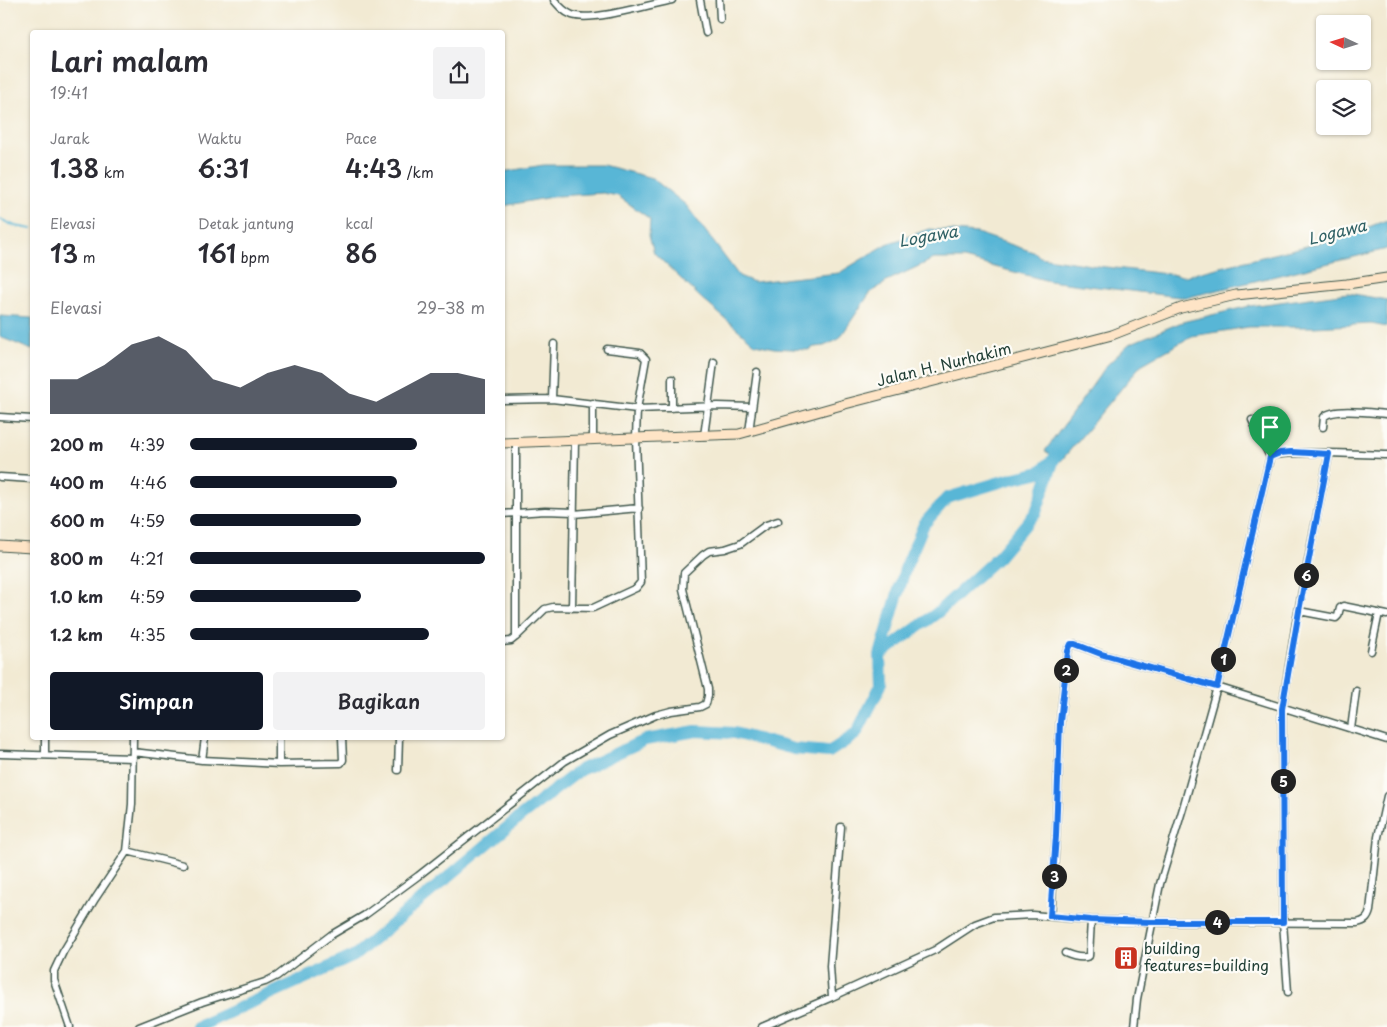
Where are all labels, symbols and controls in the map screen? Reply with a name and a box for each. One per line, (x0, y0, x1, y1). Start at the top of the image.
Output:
north arrow (1316, 15, 1371, 70)
map controls (1316, 15, 1371, 135)
text: Lari malam (50, 39, 209, 82)
button: share (433, 47, 485, 99)
text: 19:41 (50, 80, 88, 104)
button: layers (1316, 80, 1371, 135)
text: Jarak (50, 128, 90, 149)
text: Waktu (198, 128, 242, 149)
text: Pace (345, 128, 377, 149)
text: 1.38 (50, 149, 99, 187)
text: 6:31 (198, 149, 249, 187)
text: 4:43 (345, 149, 402, 187)
text: km (99, 162, 125, 183)
text: /km (402, 162, 434, 183)
water label: Logawa (1305, 212, 1369, 250)
text: Elevasi (50, 213, 96, 234)
text: Detak jantung (198, 213, 294, 234)
text: kcal (345, 213, 373, 234)
water label: Logawa (896, 218, 960, 252)
text: 13 (50, 234, 78, 272)
text: 161 (198, 234, 236, 272)
text: 86 (345, 234, 377, 272)
text: m (78, 247, 95, 268)
text: bpm (236, 247, 270, 268)
text: Elevasi (50, 295, 102, 319)
text: 29–38 m (417, 295, 485, 319)
street label: Jalan H. Nurhakim (874, 336, 1013, 391)
pin (1249, 406, 1291, 457)
icon: arrive (1256, 413, 1284, 441)
text: 200 m (50, 432, 104, 456)
text: 4:39 (130, 432, 165, 456)
text: 400 m (50, 470, 104, 494)
text: 4:46 (130, 470, 167, 494)
text: 600 m (50, 508, 104, 532)
text: 4:59 (130, 508, 165, 532)
text: 800 m (50, 546, 103, 570)
text: 4:21 (130, 546, 164, 570)
pin: 6 (1294, 562, 1318, 588)
text: 6 (1302, 565, 1311, 586)
text: 1.0 km (50, 584, 103, 608)
text: 4:59 (130, 584, 165, 608)
text: 1.2 km (50, 622, 103, 646)
text: 4:35 (130, 622, 166, 646)
pin: 1 (1210, 646, 1236, 672)
text: 1 (1220, 649, 1227, 670)
pin: 2 (1054, 658, 1078, 682)
text: 2 (1062, 660, 1071, 681)
button: Simpan (50, 672, 263, 730)
button: Bagikan (273, 672, 485, 730)
pin: 5 (1270, 768, 1296, 794)
text: 5 (1279, 771, 1288, 792)
pin: 3 (1042, 864, 1066, 888)
text: 3 (1050, 866, 1059, 887)
pin: 4 (1204, 910, 1230, 934)
text: 4 (1213, 912, 1222, 933)
place label: building features=building (1144, 936, 1269, 976)
building icon: building features=building (1113, 945, 1139, 971)

